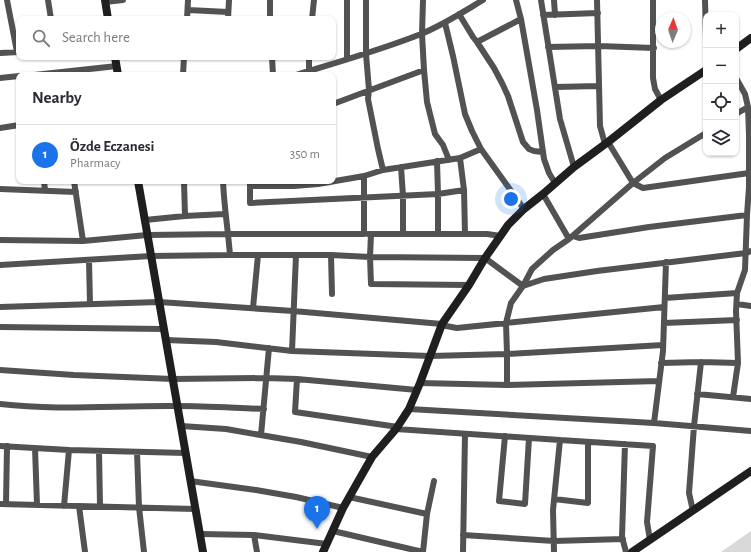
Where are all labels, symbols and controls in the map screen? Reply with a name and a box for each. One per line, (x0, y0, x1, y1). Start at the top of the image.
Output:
north arrow (655, 12, 691, 48)
map controls (703, 12, 739, 156)
button: + (703, 12, 739, 48)
search box (16, 16, 336, 60)
icon: search (30, 27, 52, 49)
text: Search here (62, 30, 130, 45)
button: − (703, 48, 739, 84)
button: locate (703, 84, 739, 120)
text: Nearby (32, 89, 82, 106)
button: layers (703, 120, 739, 156)
text: Özde Eczanesi (70, 139, 154, 154)
text: 1 (43, 148, 47, 161)
text: 350 m (290, 148, 320, 161)
text: Pharmacy (70, 157, 121, 170)
your location (501, 189, 521, 209)
pin: 1 (304, 496, 330, 529)

